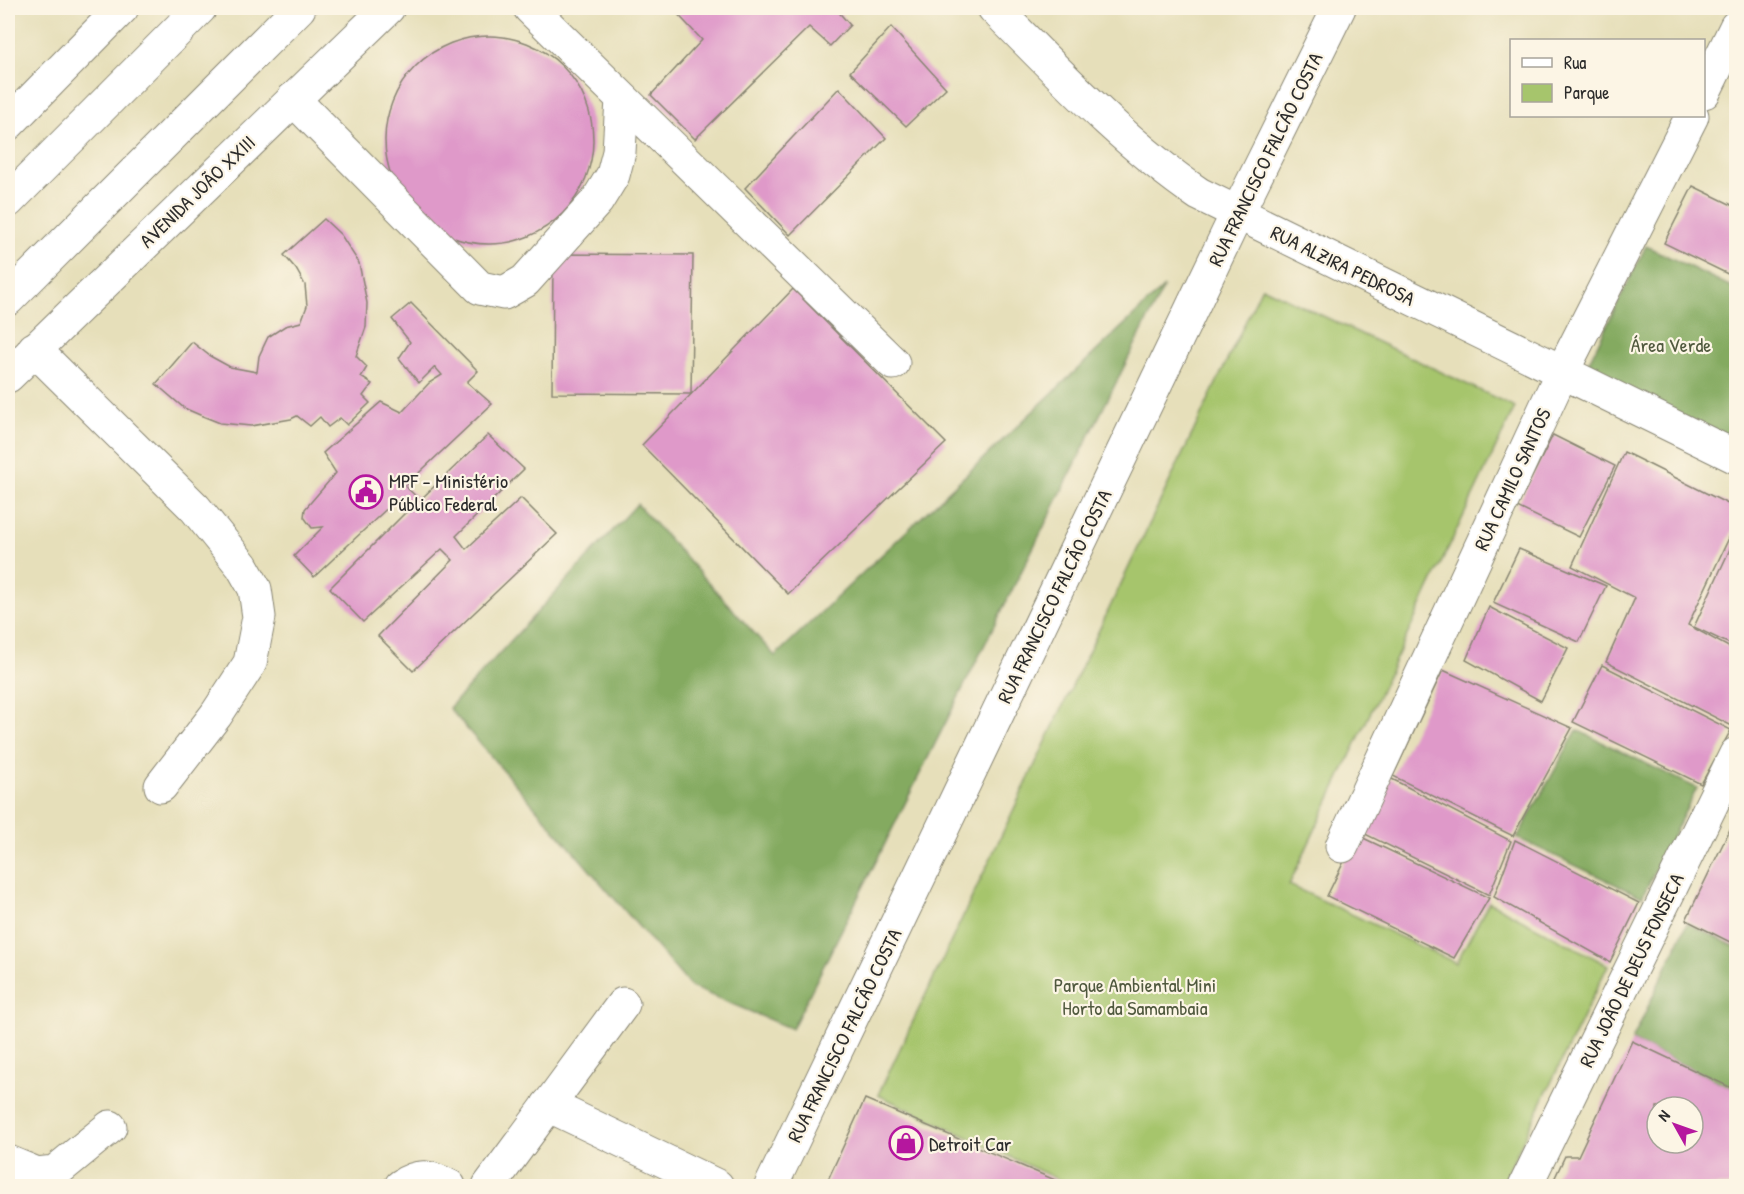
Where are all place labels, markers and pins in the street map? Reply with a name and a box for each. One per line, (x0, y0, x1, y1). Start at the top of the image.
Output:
place label: MPF - Ministério Público Federal (389, 467, 508, 517)
public building icon: MPF - Ministério Público Federal (348, 474, 384, 510)
shop icon: Detroit Car (888, 1125, 924, 1161)
place label: Detroit Car (929, 1130, 1012, 1157)

